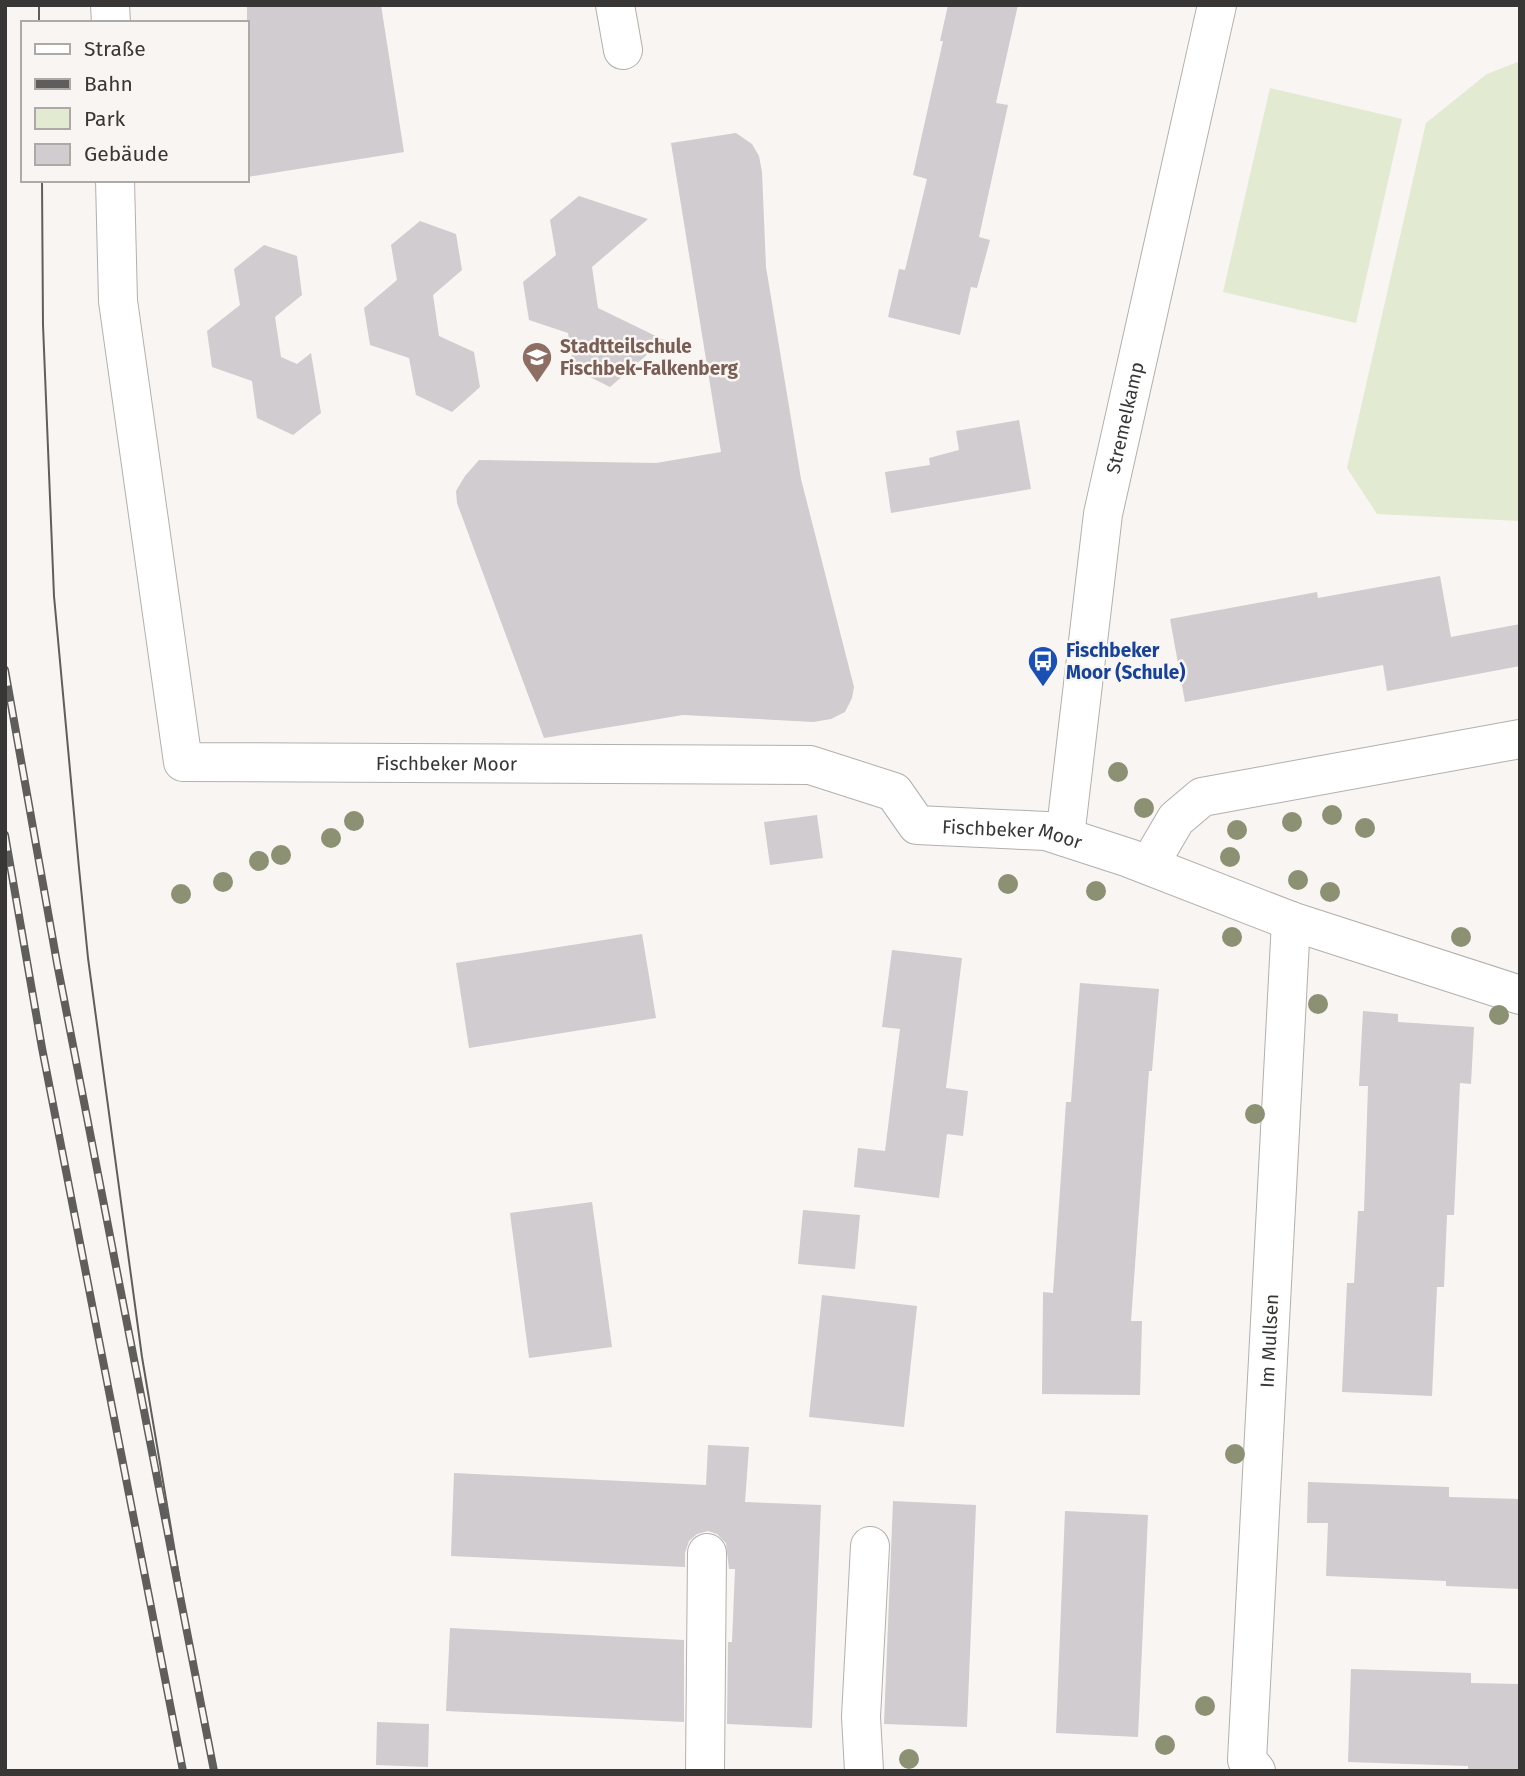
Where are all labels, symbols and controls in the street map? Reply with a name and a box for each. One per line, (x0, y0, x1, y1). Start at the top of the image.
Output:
legend (21, 21, 248, 182)
text: Straße (84, 36, 146, 62)
text: Bahn (84, 71, 133, 97)
text: Park (84, 106, 126, 132)
text: Gebäude (84, 141, 169, 167)
place label: Stadtteilschule Fischbek-Falkenberg (560, 335, 739, 380)
school or university icon: Stadtteilschule Fischbek-Falkenberg (520, 340, 554, 384)
street label: Stremelkamp (1101, 360, 1149, 476)
place label: Fischbeker Moor (Schule) (1066, 639, 1185, 684)
bus stop icon: Fischbeker Moor (Schule) (1026, 644, 1060, 688)
street label: Fischbeker Moor (376, 752, 518, 776)
street label: Fischbeker Moor (942, 815, 1086, 854)
street label: Im Mullsen (1256, 1293, 1283, 1389)

